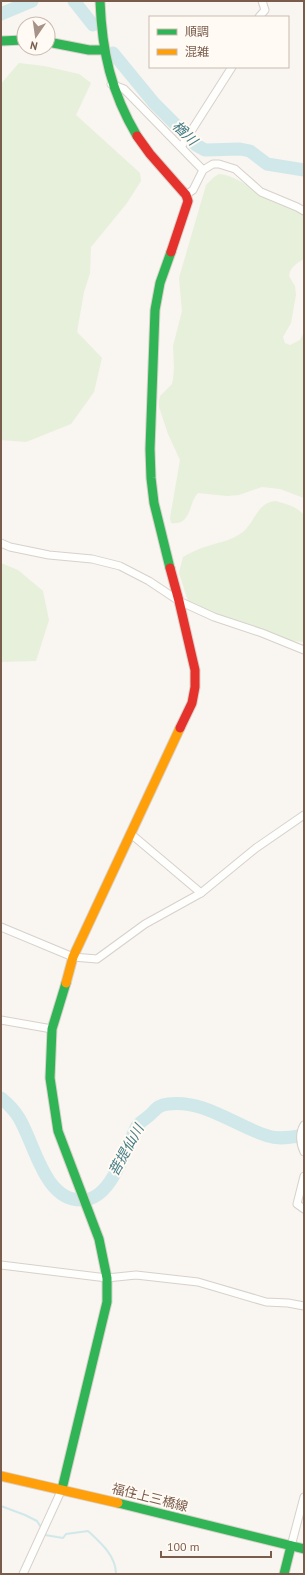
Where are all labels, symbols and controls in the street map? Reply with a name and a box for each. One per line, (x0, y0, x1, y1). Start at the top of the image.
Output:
north arrow (16, 16, 56, 56)
legend (149, 16, 289, 68)
text: 順調 (185, 24, 209, 39)
text: N (29, 38, 39, 53)
text: 混雑 (185, 44, 209, 59)
water label: 楢川 (169, 117, 203, 151)
water label: 菩提仙川 (105, 1119, 148, 1179)
street label: 福住上三橋線 (110, 1480, 190, 1515)
scale bar (161, 1533, 271, 1559)
text: 100 m (167, 1539, 200, 1554)

